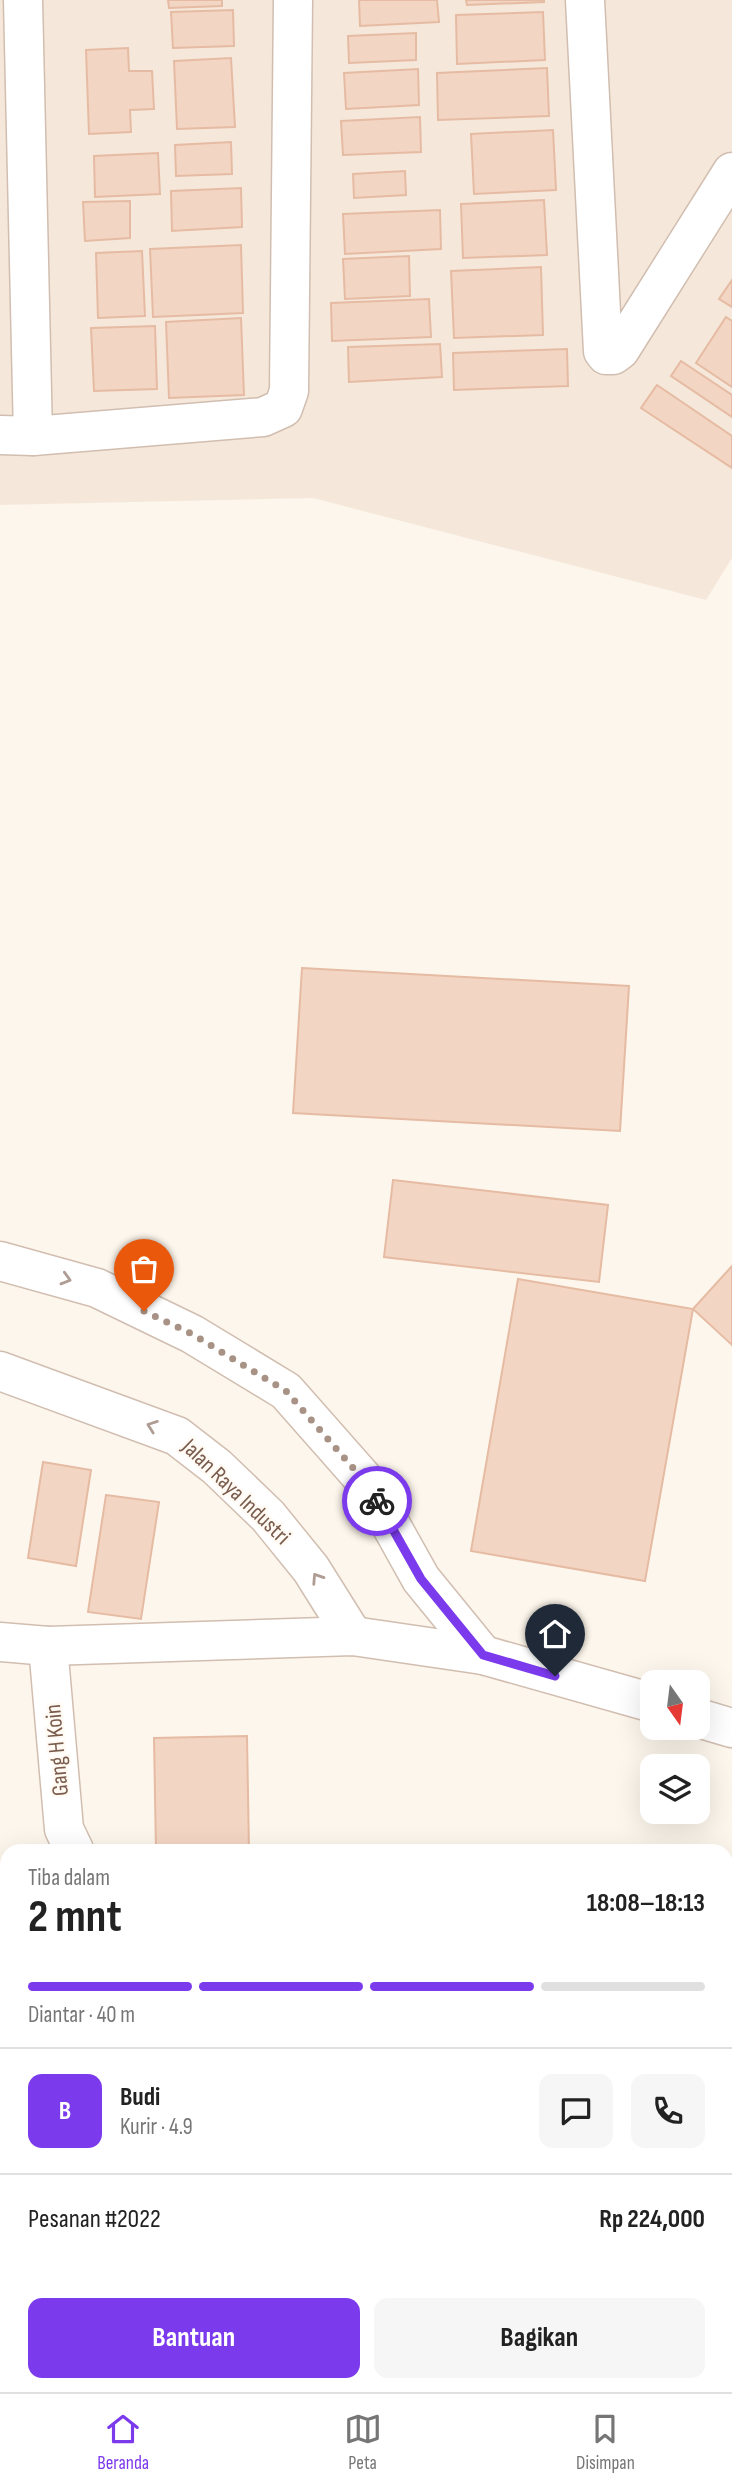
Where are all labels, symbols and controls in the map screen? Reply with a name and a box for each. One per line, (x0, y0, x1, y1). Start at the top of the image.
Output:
pin (114, 1239, 174, 1311)
icon: bag (125, 1250, 163, 1288)
one-way arrow (60, 1271, 72, 1286)
one-way arrow (146, 1420, 158, 1434)
street label: Jalan Raya Industri (175, 1433, 296, 1551)
courier (342, 1466, 412, 1536)
icon: bike (358, 1482, 396, 1520)
one-way arrow (312, 1573, 325, 1586)
pin (525, 1604, 585, 1676)
icon: home (536, 1615, 574, 1653)
north arrow (640, 1670, 710, 1740)
map controls (640, 1670, 710, 1824)
street label: Gang H Koin (39, 1703, 75, 1797)
button: layers (640, 1754, 710, 1824)
text: Tiba dalam (28, 1864, 110, 1892)
text: 18:08–18:13 (587, 1888, 705, 1919)
text: 2 mnt (28, 1890, 122, 1945)
text: Diantar · 40 m (28, 2001, 135, 2029)
button: chat (539, 2074, 613, 2148)
button: phone (631, 2074, 705, 2148)
text: Budi (120, 2082, 160, 2113)
text: B (59, 2096, 71, 2127)
text: Kurir · 4.9 (120, 2113, 193, 2141)
text: Pesanan #2022 (28, 2204, 161, 2235)
text: Rp 224,000 (599, 2204, 705, 2235)
button: Bantuan (28, 2298, 360, 2378)
button: Bagikan (374, 2298, 705, 2378)
tab: Beranda (97, 2410, 149, 2475)
tab: Peta (344, 2410, 382, 2475)
tab: Disimpan (576, 2410, 635, 2475)

